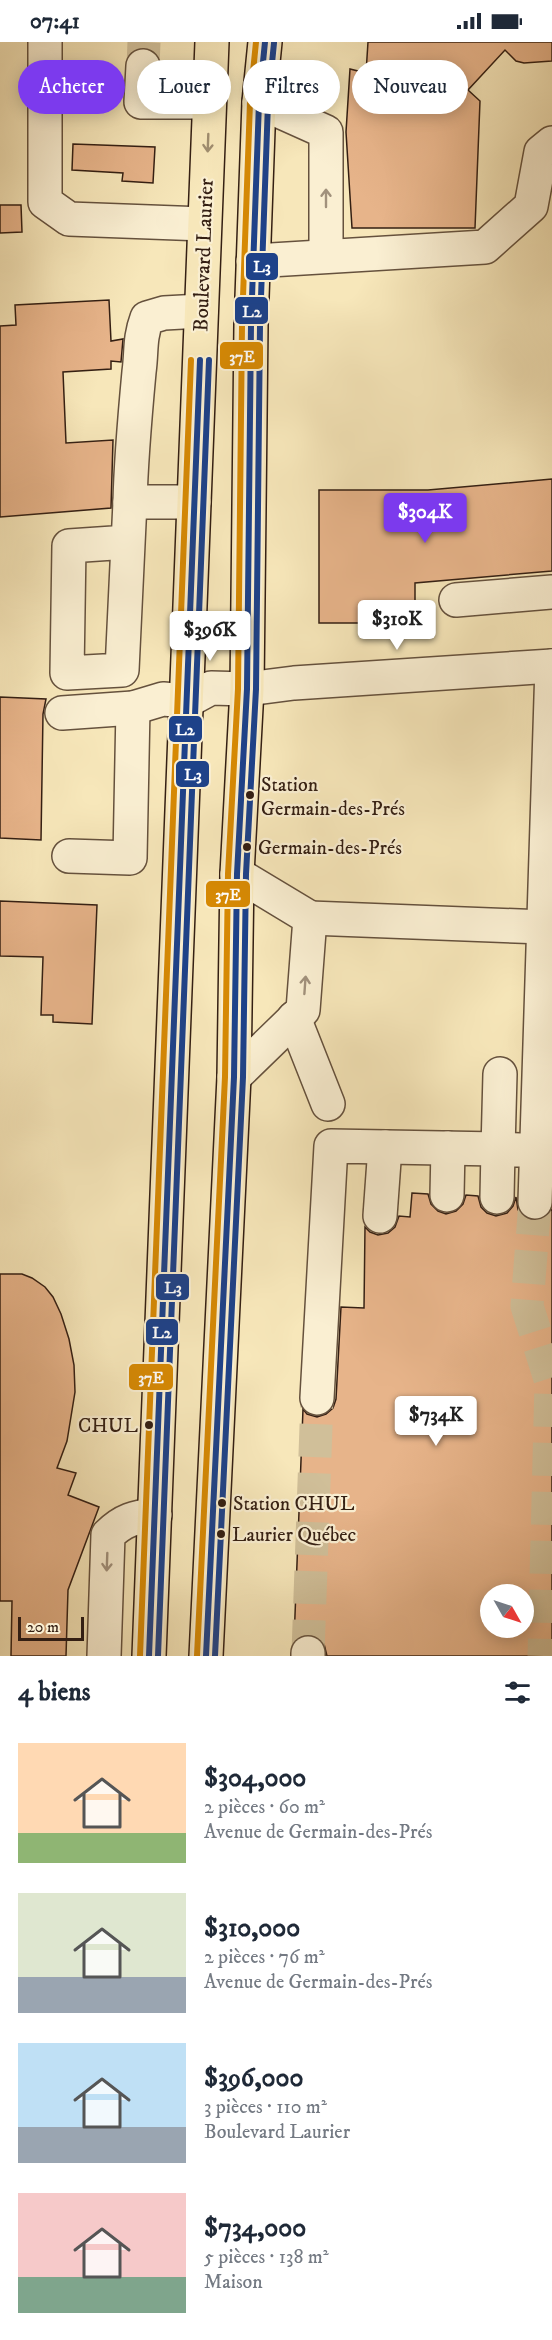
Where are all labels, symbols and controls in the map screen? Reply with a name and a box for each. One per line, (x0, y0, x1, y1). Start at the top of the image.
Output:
text: 07:41 (30, 8, 80, 35)
chip: Acheter (18, 60, 125, 114)
chip: Louer (137, 60, 231, 114)
chip: Filtres (243, 60, 340, 114)
chip: Nouveau (352, 60, 468, 114)
one-way arrow (202, 132, 213, 152)
street label: Boulevard Laurier (188, 178, 220, 332)
one-way arrow (320, 188, 332, 208)
line badge: L3 (245, 252, 279, 281)
text: L3 (253, 257, 271, 277)
line badge: L2 (234, 296, 269, 325)
text: L2 (242, 302, 263, 322)
line badge: 37E (219, 341, 264, 370)
text: 37E (229, 347, 256, 367)
pin: $304K (383, 493, 467, 544)
text: $304K (398, 500, 452, 525)
pin: $310K (355, 600, 439, 651)
text: $310K (372, 607, 422, 632)
pin: $396K (168, 611, 252, 662)
text: $396K (184, 618, 236, 643)
line badge: L2 (168, 715, 203, 743)
text: L2 (175, 720, 196, 740)
line badge: L3 (175, 760, 210, 788)
text: L3 (184, 765, 202, 785)
place label: Station Germain-des-Prés (261, 773, 405, 822)
marker: Station Germain-des-Prés (244, 789, 256, 801)
place label: Germain-des-Prés (258, 836, 402, 861)
marker: Germain-des-Prés (241, 841, 253, 853)
line badge: 37E (205, 880, 251, 908)
text: 37E (215, 885, 242, 905)
one-way arrow (300, 975, 311, 995)
line badge: L3 (155, 1273, 190, 1301)
text: L3 (164, 1278, 182, 1298)
line badge: L2 (145, 1318, 179, 1346)
text: L2 (152, 1323, 173, 1343)
line badge: 37E (128, 1363, 174, 1391)
text: 37E (138, 1368, 165, 1388)
pin: $734K (394, 1396, 478, 1447)
text: $734K (409, 1403, 463, 1428)
place label: CHUL (78, 1414, 139, 1439)
marker: CHUL (143, 1419, 155, 1431)
place label: Station CHUL (233, 1492, 355, 1517)
marker: Station CHUL (216, 1497, 228, 1509)
place label: Laurier Québec (232, 1523, 357, 1548)
marker: Laurier Québec (215, 1528, 227, 1540)
one-way arrow (102, 1551, 113, 1571)
north arrow (480, 1584, 534, 1638)
map controls (480, 1584, 534, 1638)
scale bar (18, 1614, 84, 1642)
text: 20 m (27, 1617, 59, 1637)
text: 4 biens (18, 1676, 90, 1709)
icon: filters (501, 1676, 534, 1709)
text: $304,000 (204, 1762, 306, 1795)
icon: home (66, 1767, 138, 1839)
text: 2 pièces · 60 m² (204, 1795, 325, 1820)
text: Avenue de Germain-des-Prés (204, 1820, 433, 1845)
text: $310,000 (204, 1912, 300, 1945)
icon: home (66, 1917, 138, 1989)
text: 2 pièces · 76 m² (204, 1945, 325, 1970)
text: Avenue de Germain-des-Prés (204, 1970, 433, 1995)
text: $396,000 (204, 2062, 303, 2095)
icon: home (66, 2067, 138, 2139)
text: 3 pièces · 110 m² (204, 2095, 327, 2120)
text: Boulevard Laurier (204, 2120, 350, 2145)
text: $734,000 (204, 2212, 306, 2245)
icon: home (66, 2217, 138, 2289)
text: 5 pièces · 138 m² (204, 2245, 329, 2270)
text: Maison (204, 2270, 263, 2295)

